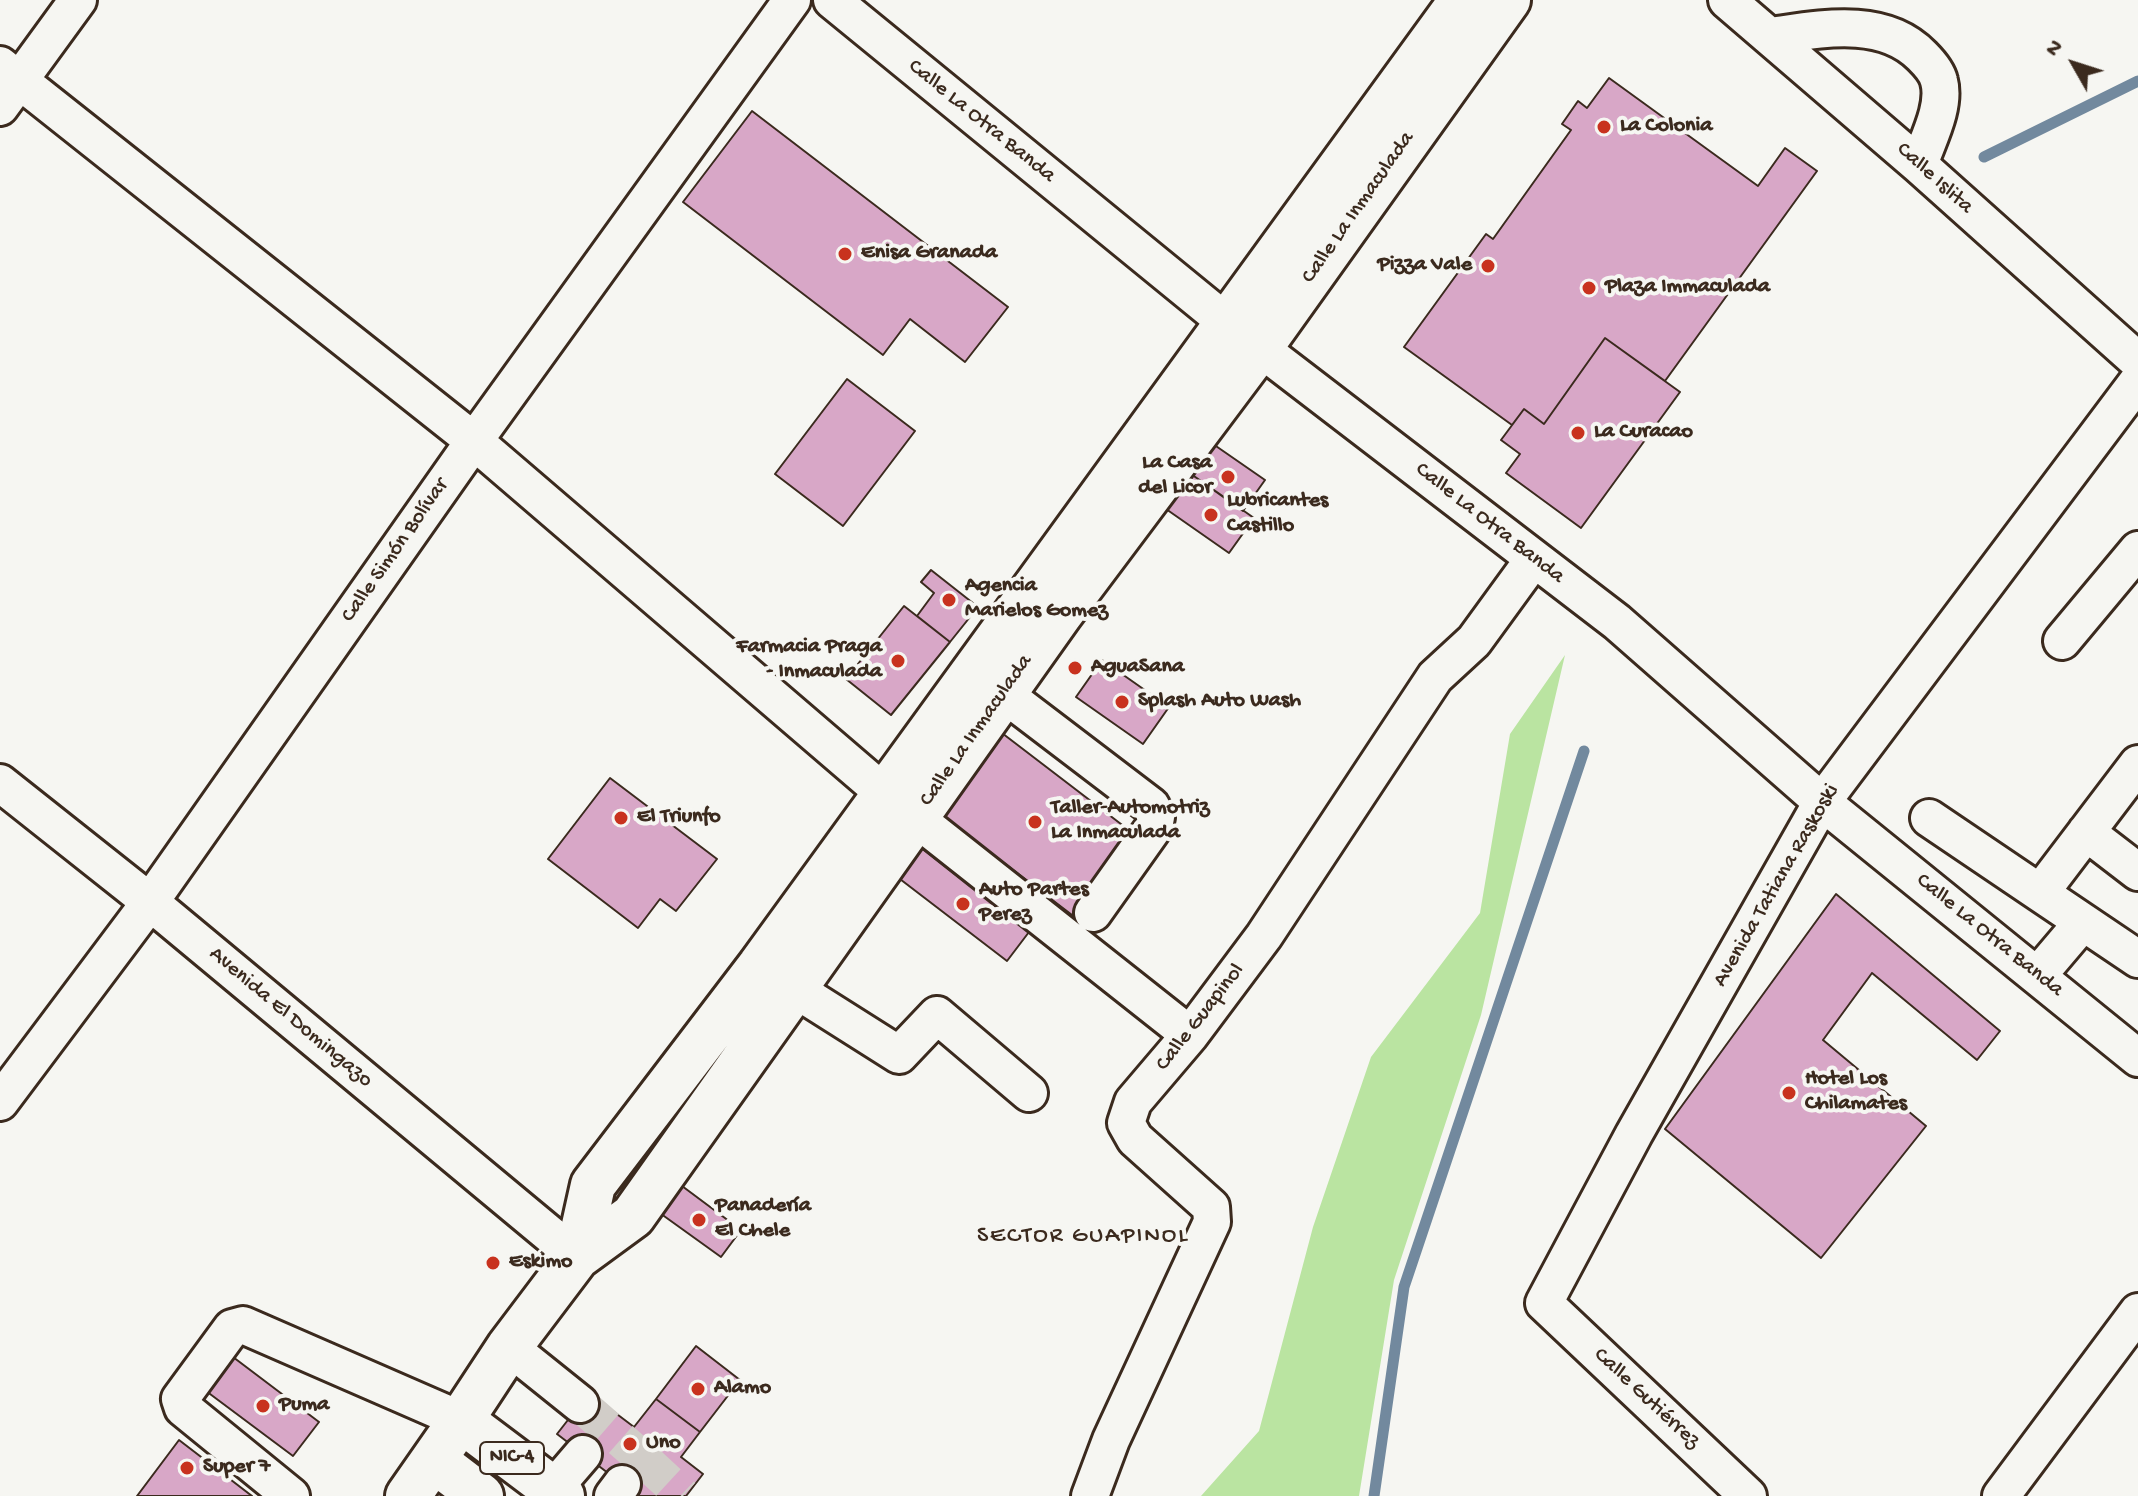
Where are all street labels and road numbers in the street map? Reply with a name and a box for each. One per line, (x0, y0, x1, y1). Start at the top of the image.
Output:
street label: Calle La Otra Banda (902, 54, 1060, 190)
street label: Calle La Inmaculada (1297, 127, 1421, 289)
street label: Calle Islita (1890, 138, 1978, 220)
street label: Calle La Otra Banda (1409, 457, 1569, 591)
street label: Calle Simón Bolívar (336, 474, 456, 628)
street label: Calle La Inmaculada (915, 650, 1039, 812)
street label: Avenida Tatiana Raskoski (1708, 780, 1846, 992)
street label: Calle La Otra Banda (1910, 868, 2068, 1004)
street label: Avenida El Domingazo (203, 942, 377, 1094)
street label: Calle Guapinol (1151, 959, 1251, 1077)
street label: Calle Gutiérrez (1587, 1343, 1705, 1455)
road number: NIC-4 (480, 1442, 544, 1474)

